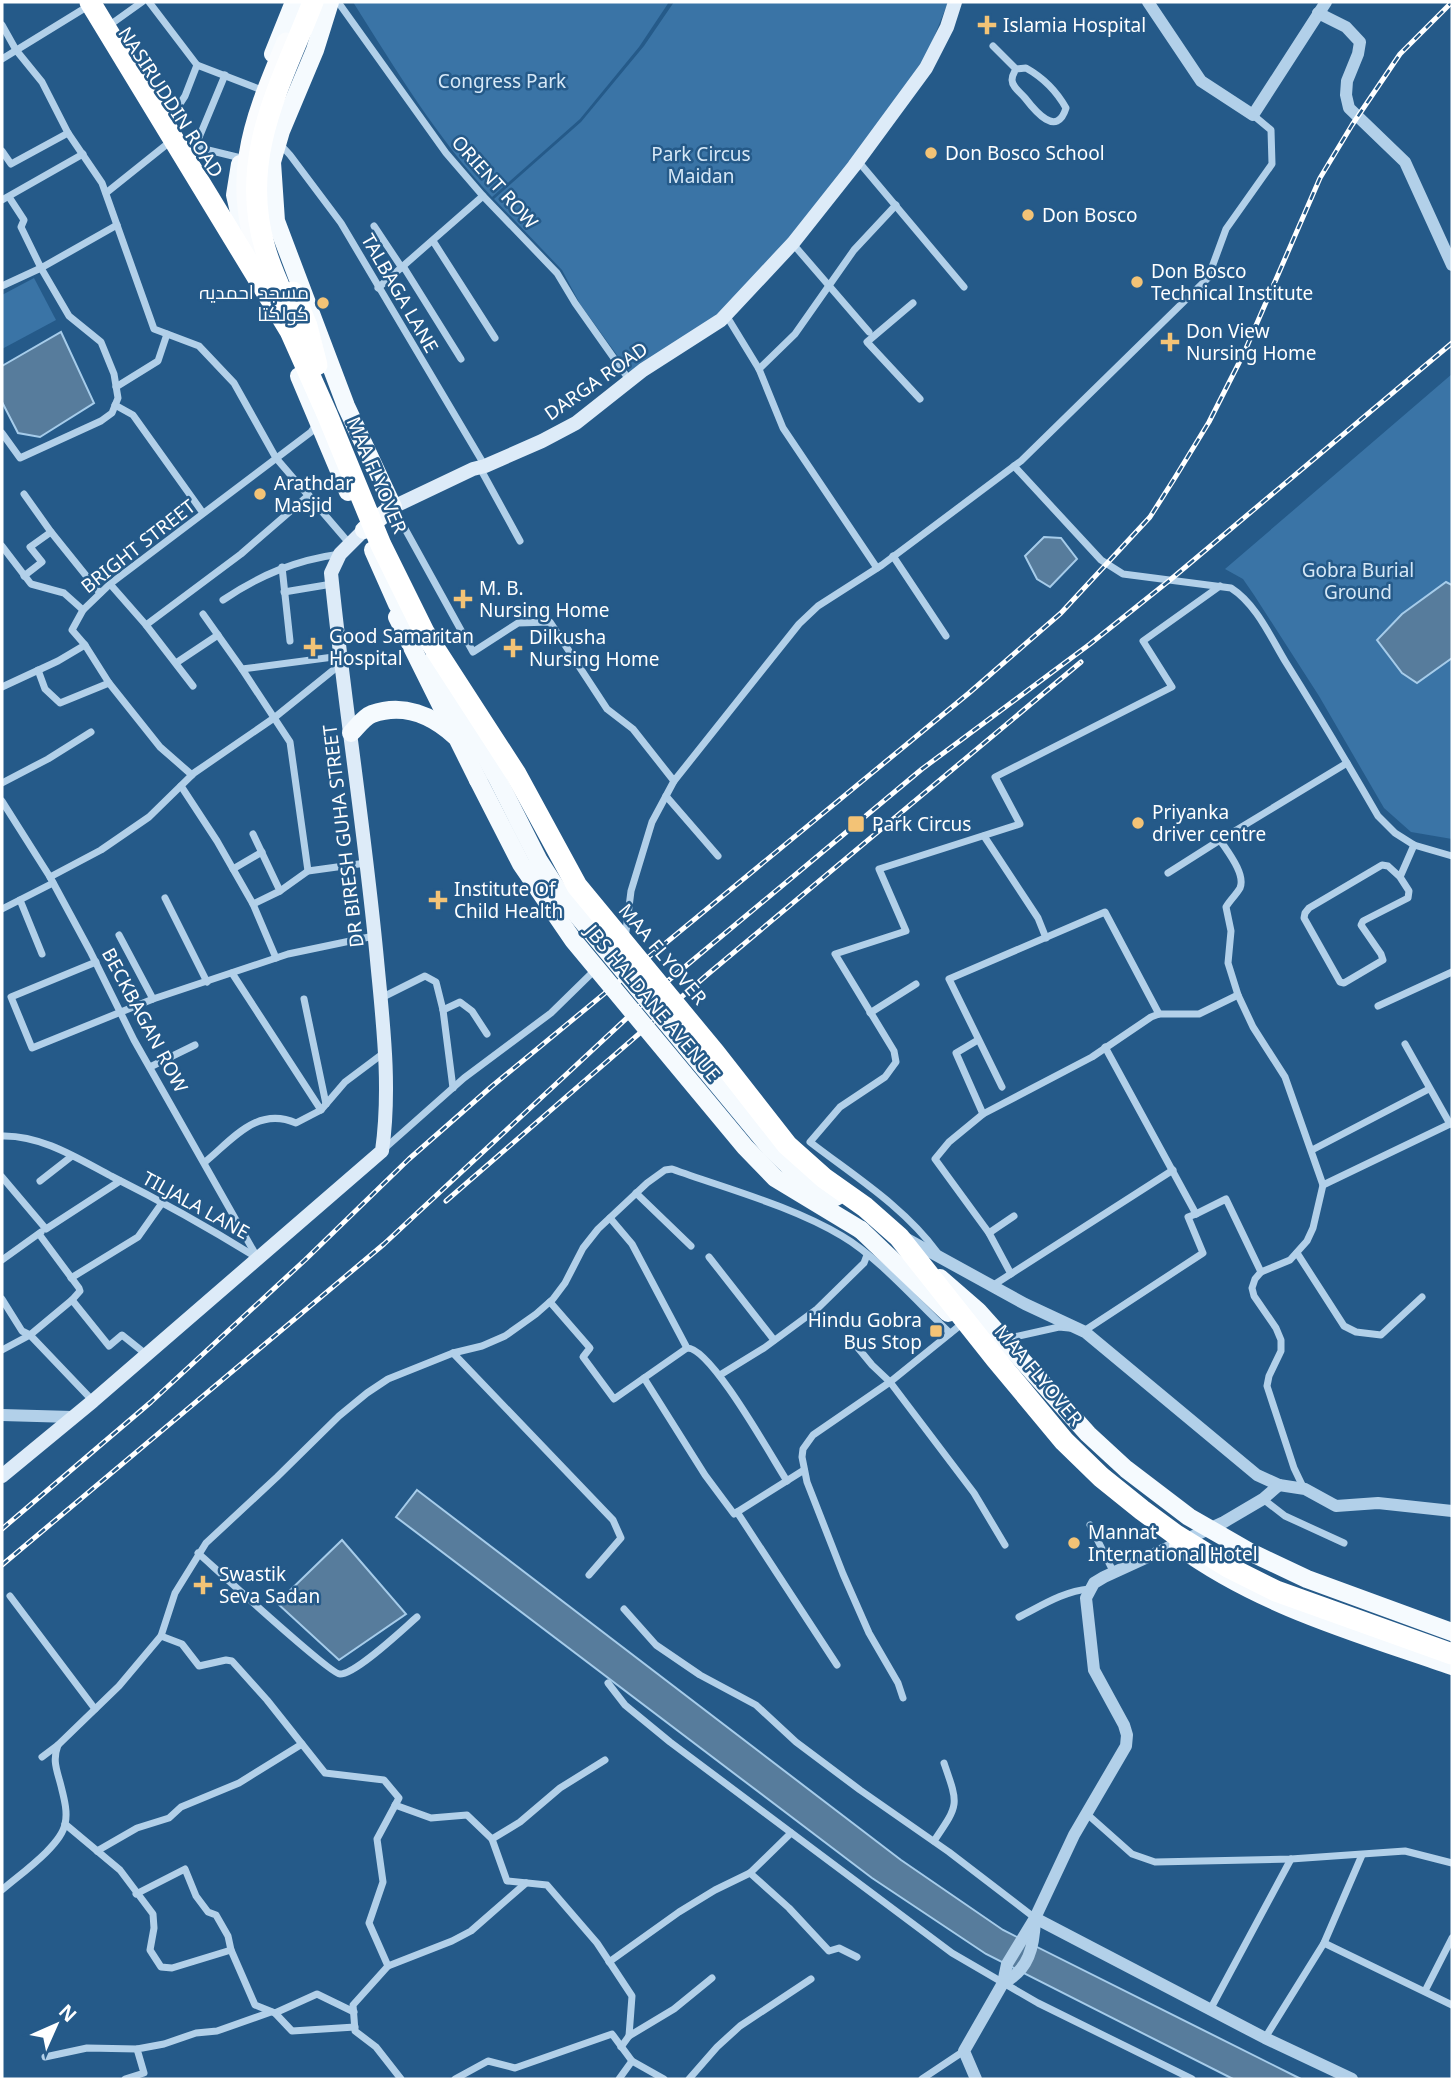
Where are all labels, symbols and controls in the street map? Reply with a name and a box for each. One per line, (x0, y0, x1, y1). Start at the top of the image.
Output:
place label: Islamia Hospital (1003, 12, 1146, 38)
marker: Islamia Hospital (977, 15, 997, 35)
street label: NASIRUDDIN ROAD (112, 22, 230, 182)
park label: Congress Park (438, 68, 566, 94)
street label: ORIENT ROW (446, 130, 544, 235)
place label: Don Bosco School (945, 140, 1105, 166)
park label: Park Circus Maidan (651, 141, 751, 189)
marker: Don Bosco School (923, 145, 939, 161)
place label: Don Bosco (1042, 202, 1138, 228)
marker: Don Bosco (1020, 207, 1036, 223)
street label: TALBAGA LANE (355, 229, 445, 357)
place label: Don Bosco Technical Institute (1151, 258, 1313, 306)
marker: Don Bosco Technical Institute (1129, 274, 1145, 290)
place label: مسجد احمدیہ کولکتا (199, 279, 309, 327)
marker: مسجد احمدیہ کولکتا (315, 295, 331, 311)
place label: Don View Nursing Home (1186, 318, 1316, 366)
marker: Don View Nursing Home (1160, 332, 1180, 352)
street label: DARGA ROAD (539, 336, 653, 426)
street label: MAA FLYOVER (341, 413, 413, 538)
place label: Arathdar Masjid (274, 470, 353, 518)
marker: Arathdar Masjid (252, 486, 268, 502)
street label: BRIGHT STREET (75, 493, 201, 599)
park label: Gobra Burial Ground (1302, 557, 1414, 605)
place label: M. B. Nursing Home (479, 575, 609, 623)
marker: M. B. Nursing Home (453, 589, 473, 609)
place label: Good Samaritan Hospital (329, 623, 474, 671)
place label: Dilkusha Nursing Home (529, 624, 659, 672)
marker: Good Samaritan Hospital (303, 637, 323, 657)
marker: Dilkusha Nursing Home (503, 638, 523, 658)
street label: DR BIRESH GUHA STREET (316, 723, 370, 949)
place label: Priyanka driver centre (1152, 799, 1266, 847)
place label: Park Circus (872, 811, 971, 837)
marker: Park Circus (846, 814, 866, 834)
marker: Priyanka driver centre (1130, 815, 1146, 831)
place label: Institute Of Child Health (454, 876, 563, 924)
marker: Institute Of Child Health (428, 890, 448, 910)
street label: MAA FLYOVER (613, 898, 713, 1010)
street label: JBS HALDANE AVENUE (578, 918, 726, 1087)
street label: BECKBAGAN ROW (96, 943, 194, 1097)
street label: TILJALA LANE (138, 1165, 254, 1245)
place label: Hindu Gobra Bus Stop (808, 1307, 922, 1355)
street label: MAA FLYOVER (989, 1319, 1089, 1431)
marker: Hindu Gobra Bus Stop (928, 1323, 944, 1339)
place label: Mannat International Hotel (1088, 1519, 1258, 1567)
marker: Mannat International Hotel (1066, 1535, 1082, 1551)
place label: Swastik Seva Sadan (219, 1561, 320, 1609)
marker: Swastik Seva Sadan (193, 1575, 213, 1595)
north arrow (21, 1990, 91, 2060)
text: N (53, 1998, 83, 2028)

